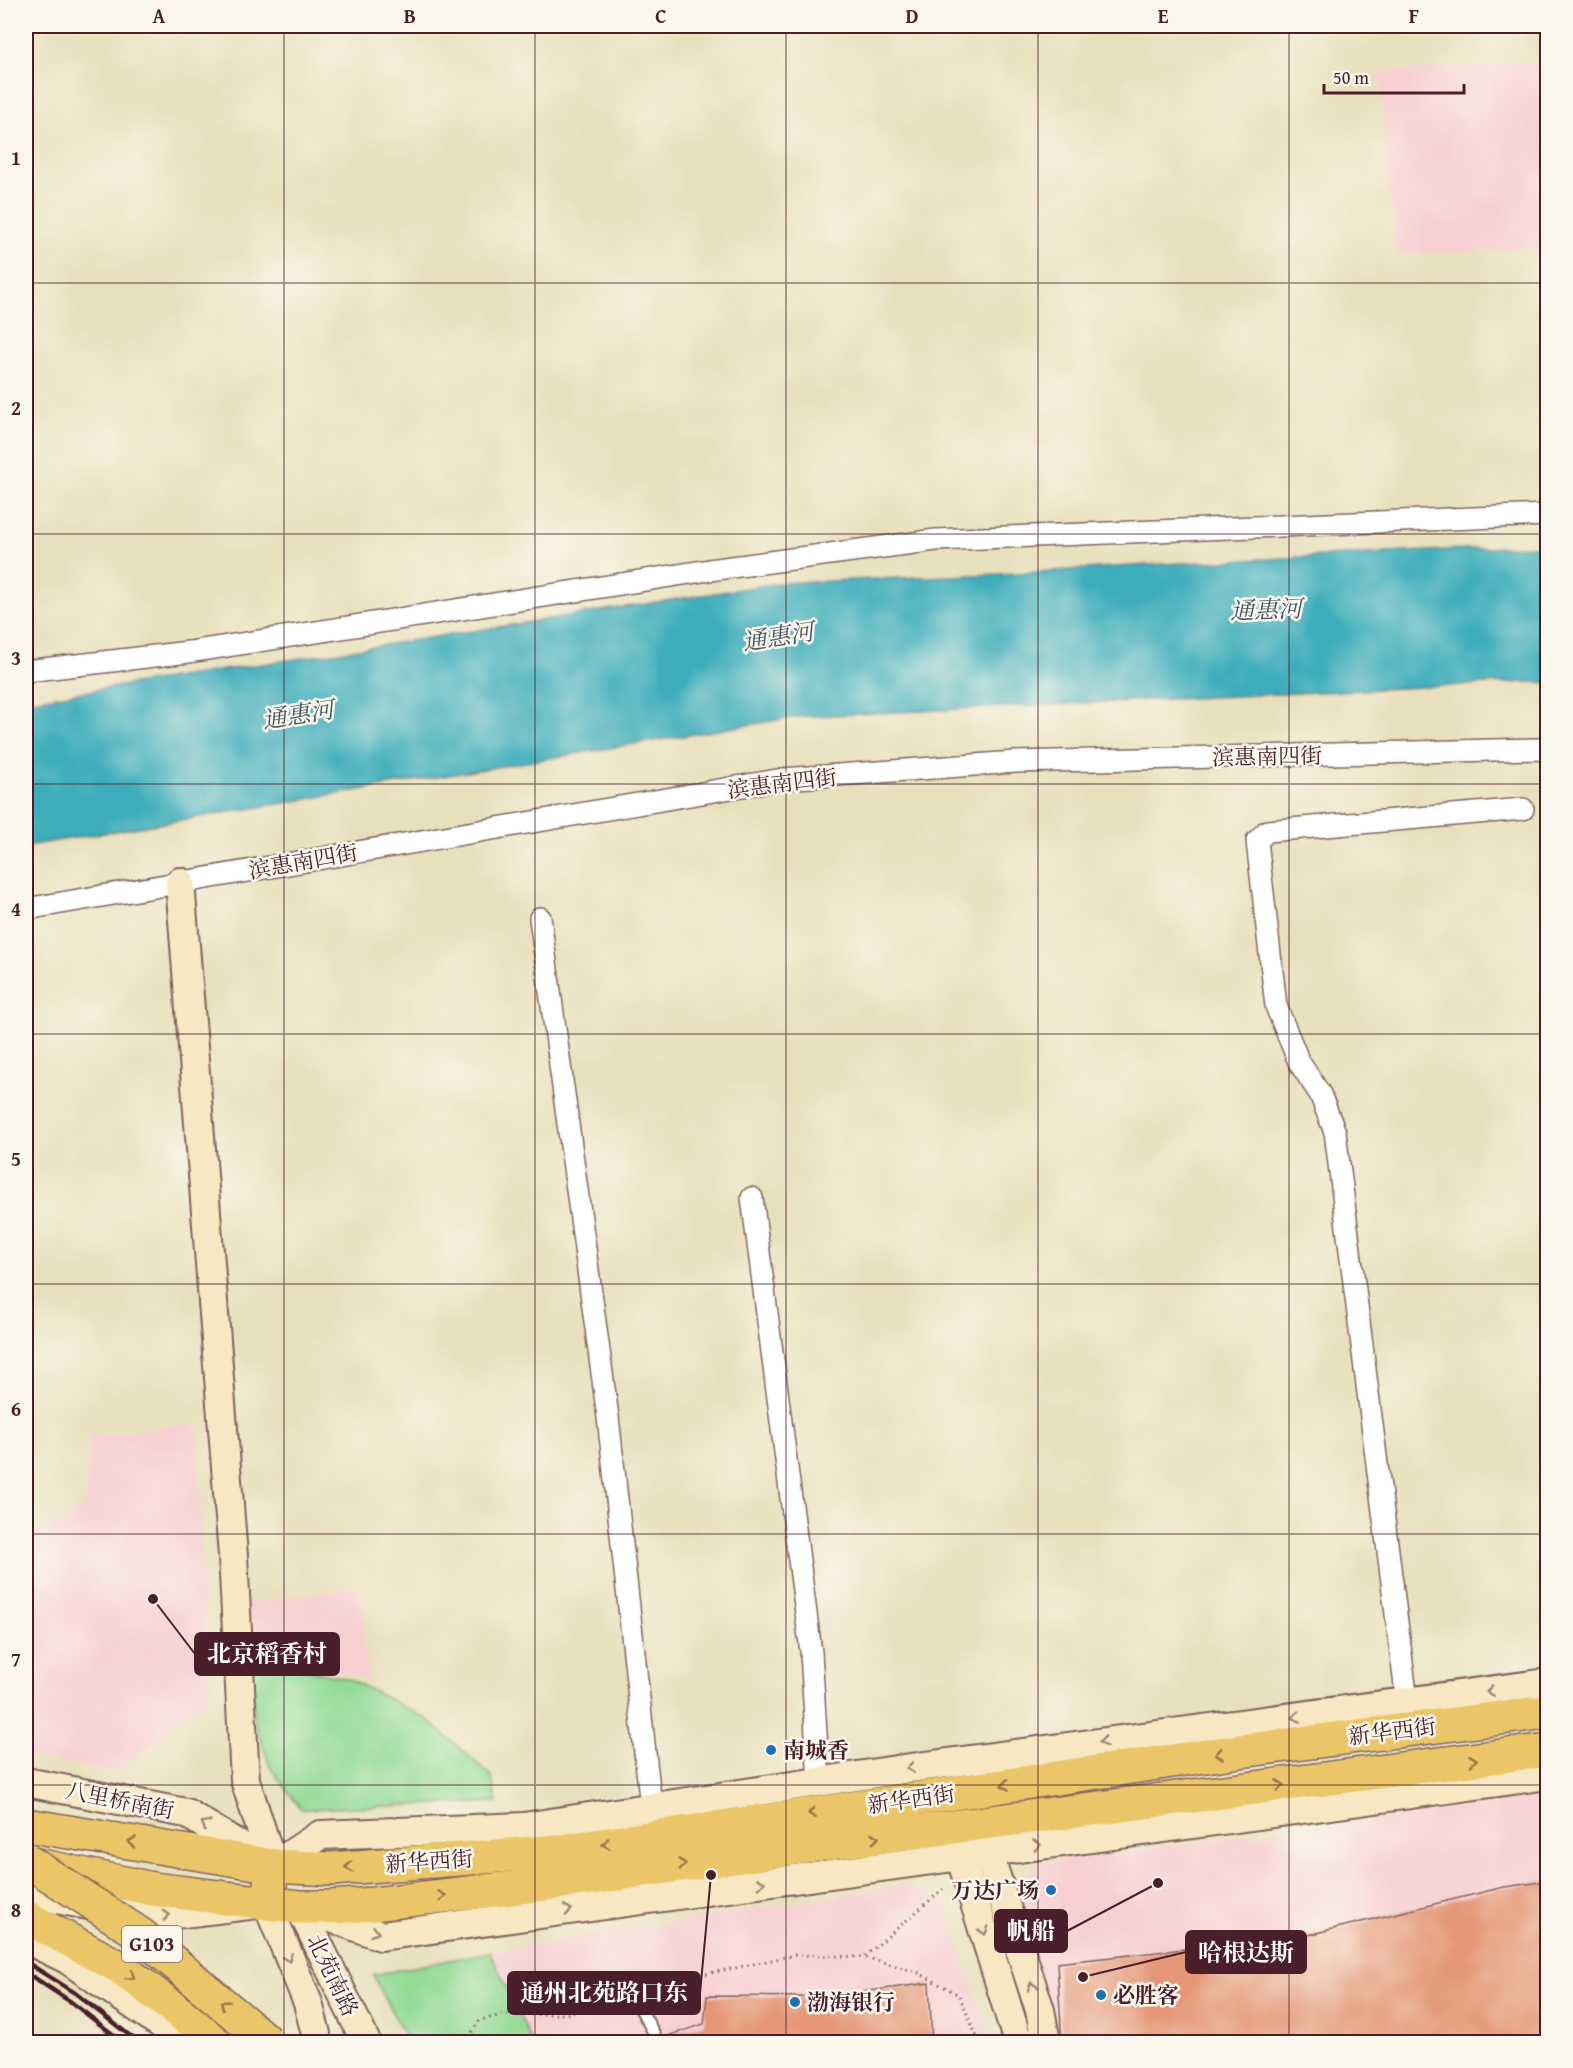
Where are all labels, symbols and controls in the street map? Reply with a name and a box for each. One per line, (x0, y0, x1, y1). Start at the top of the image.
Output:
text: A (153, 1, 166, 30)
text: B (404, 1, 416, 30)
text: C (655, 1, 667, 30)
text: D (905, 1, 919, 30)
text: E (1158, 1, 1169, 30)
text: F (1409, 1, 1419, 30)
scale bar (1324, 57, 1464, 95)
text: 50 m (1333, 64, 1369, 91)
text: 1 (11, 143, 21, 172)
text: 2 (11, 393, 21, 422)
water label: 通惠河 (1229, 591, 1307, 628)
water label: 通惠河 (740, 613, 820, 659)
text: 3 (11, 643, 21, 672)
water label: 通惠河 (260, 691, 340, 737)
street label: 滨惠南四街 (1212, 739, 1322, 773)
street label: 滨惠南四街 (725, 760, 839, 806)
street label: 滨惠南四街 (246, 836, 360, 886)
text: 4 (11, 894, 21, 923)
text: 5 (11, 1144, 21, 1173)
text: 6 (11, 1394, 21, 1423)
callout: 北京稻香村 (195, 1633, 339, 1675)
text: 北京稻香村 (207, 1636, 327, 1671)
text: 7 (11, 1644, 21, 1673)
one-way arrow (1485, 1684, 1494, 1696)
one-way arrow (1292, 1710, 1301, 1722)
street label: 新华西街 (1346, 1710, 1438, 1752)
place label: 南城香 (783, 1734, 849, 1766)
one-way arrow (1098, 1736, 1108, 1748)
marker: 南城香 (764, 1743, 778, 1757)
one-way arrow (1214, 1748, 1223, 1760)
one-way arrow (1469, 1754, 1478, 1766)
one-way arrow (905, 1762, 914, 1774)
street label: 八里桥南街 (63, 1774, 177, 1826)
street label: 新华西街 (865, 1777, 957, 1821)
one-way arrow (1000, 1779, 1010, 1791)
one-way arrow (1275, 1779, 1284, 1791)
one-way arrow (807, 1807, 817, 1819)
one-way arrow (201, 1820, 211, 1832)
one-way arrow (871, 1832, 880, 1844)
one-way arrow (127, 1837, 137, 1849)
one-way arrow (601, 1838, 611, 1850)
one-way arrow (1032, 1839, 1042, 1851)
street label: 新华西街 (384, 1842, 474, 1880)
one-way arrow (677, 1859, 687, 1871)
one-way arrow (345, 1860, 354, 1873)
place label: 万达广场 (951, 1874, 1039, 1906)
one-way arrow (756, 1877, 765, 1890)
marker: 万达广场 (1044, 1883, 1058, 1897)
one-way arrow (437, 1890, 446, 1903)
text: 8 (11, 1895, 21, 1924)
one-way arrow (563, 1904, 572, 1916)
one-way arrow (161, 1910, 170, 1922)
callout: 帆船 (995, 1910, 1067, 1952)
text: 帆船 (1007, 1913, 1055, 1948)
one-way arrow (369, 1925, 380, 1937)
one-way arrow (977, 1925, 989, 1936)
road number: G103 (122, 1926, 182, 1962)
street label: 北苑南路 (299, 1928, 367, 2022)
callout: 哈根达斯 (1186, 1931, 1306, 1973)
text: 哈根达斯 (1198, 1935, 1294, 1970)
one-way arrow (281, 1951, 293, 1962)
one-way arrow (125, 1969, 136, 1980)
callout: 通州北苑路口东 (508, 1972, 700, 2014)
text: 通州北苑路口东 (520, 1975, 688, 2010)
place label: 必胜客 (1113, 1979, 1179, 2011)
one-way arrow (1027, 1981, 1039, 1992)
place label: 渤海银行 (807, 1986, 895, 2018)
marker: 必胜客 (1094, 1988, 1108, 2002)
marker: 渤海银行 (788, 1995, 802, 2009)
one-way arrow (220, 2000, 231, 2011)

